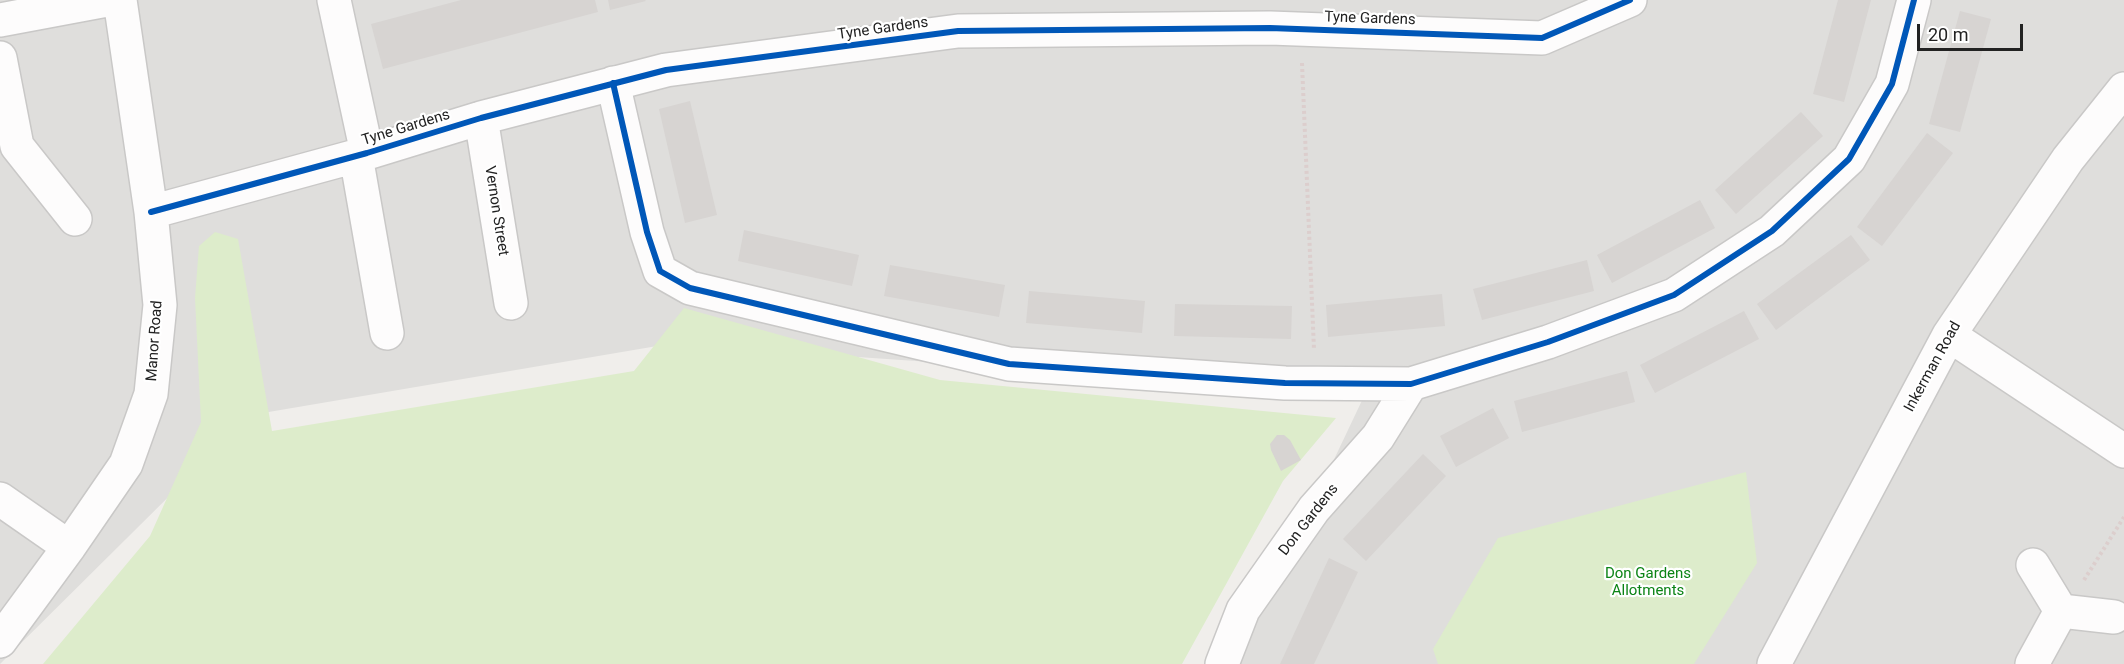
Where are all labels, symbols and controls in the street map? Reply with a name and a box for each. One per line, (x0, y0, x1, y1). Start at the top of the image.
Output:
street label: Tyne Gardens (1324, 8, 1416, 30)
scale bar (1920, 12, 2026, 50)
street label: Tyne Gardens (837, 14, 929, 44)
text: 20 m (1928, 24, 1968, 45)
street label: Tyne Gardens (360, 106, 452, 150)
street label: Vernon Street (480, 165, 512, 257)
street label: Manor Road (143, 300, 167, 382)
street label: Inkerman Road (1901, 319, 1965, 415)
street label: Don Gardens (1275, 481, 1343, 559)
park label: Don Gardens Allotments (1605, 565, 1691, 600)

